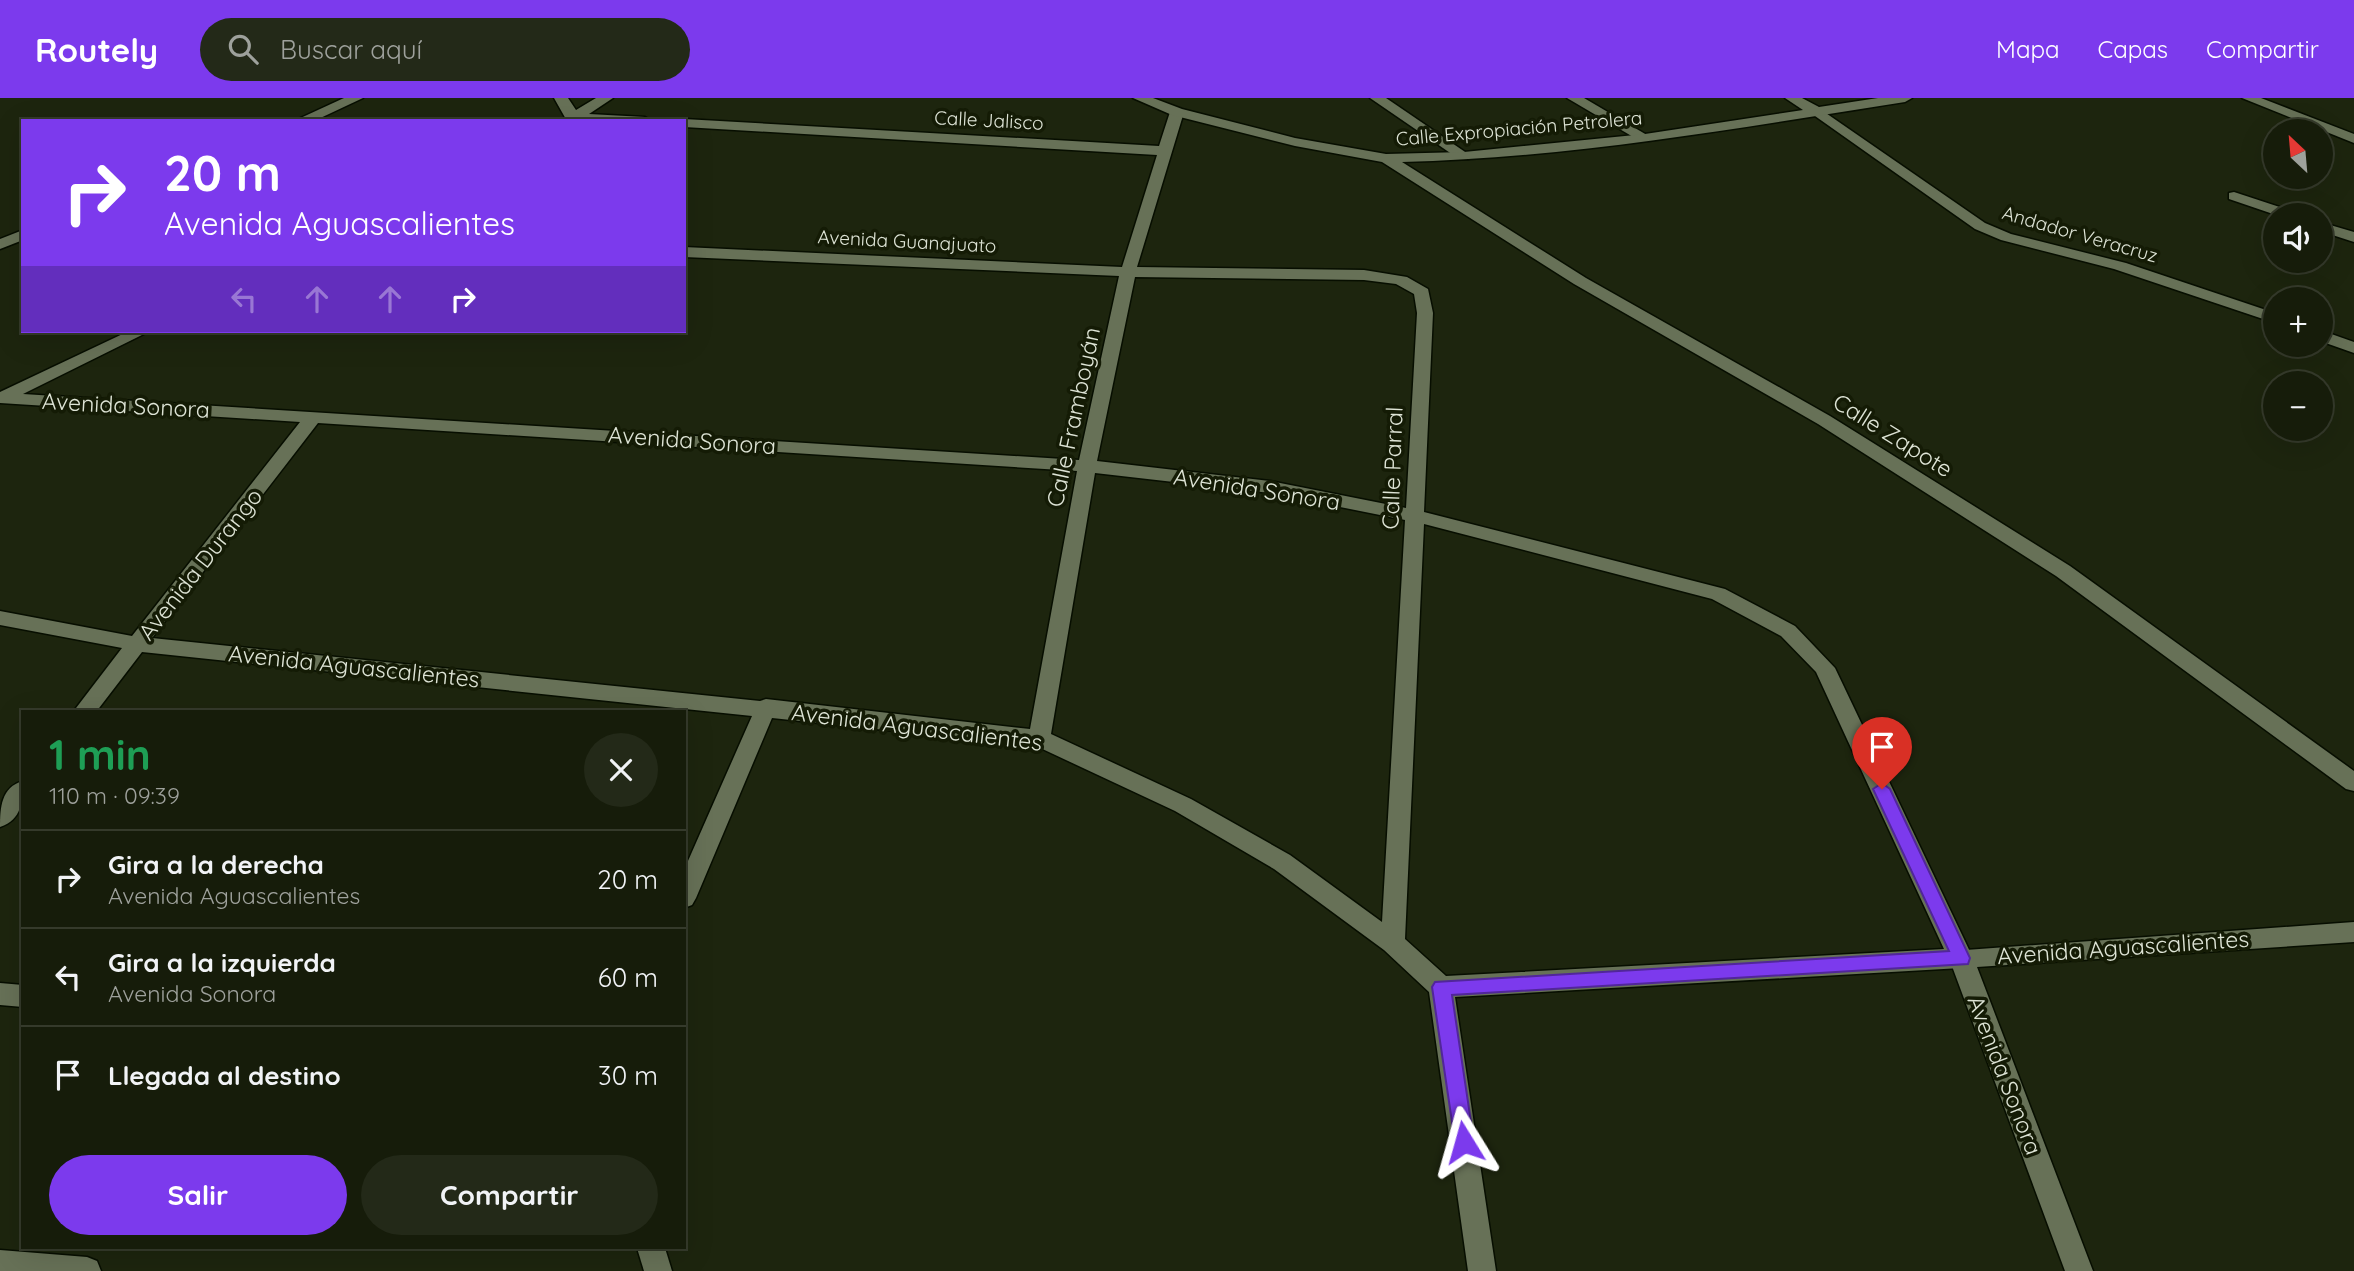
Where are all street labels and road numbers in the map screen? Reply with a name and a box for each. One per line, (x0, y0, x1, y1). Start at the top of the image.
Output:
street label: Calle Jalisco (934, 105, 1044, 135)
street label: Calle Expropiación Petrolera (1395, 105, 1643, 151)
street label: Andador Veracruz (2000, 200, 2160, 268)
street label: Avenida Guanajuato (817, 224, 997, 258)
street label: Calle Framboyán (1040, 324, 1106, 510)
street label: Avenida Sonora (41, 386, 211, 424)
street label: Calle Zapote (1828, 387, 1958, 483)
street label: Calle Parral (1375, 406, 1409, 530)
street label: Avenida Sonora (607, 420, 777, 460)
street label: Avenida Sonora (1172, 462, 1342, 516)
street label: Avenida Durango (132, 482, 268, 646)
street label: Avenida Aguascalientes (227, 638, 481, 694)
street label: Avenida Aguascalientes (790, 697, 1044, 757)
street label: Avenida Aguascalientes (1996, 924, 2250, 970)
street label: Avenida Sonora (1961, 991, 2049, 1159)

